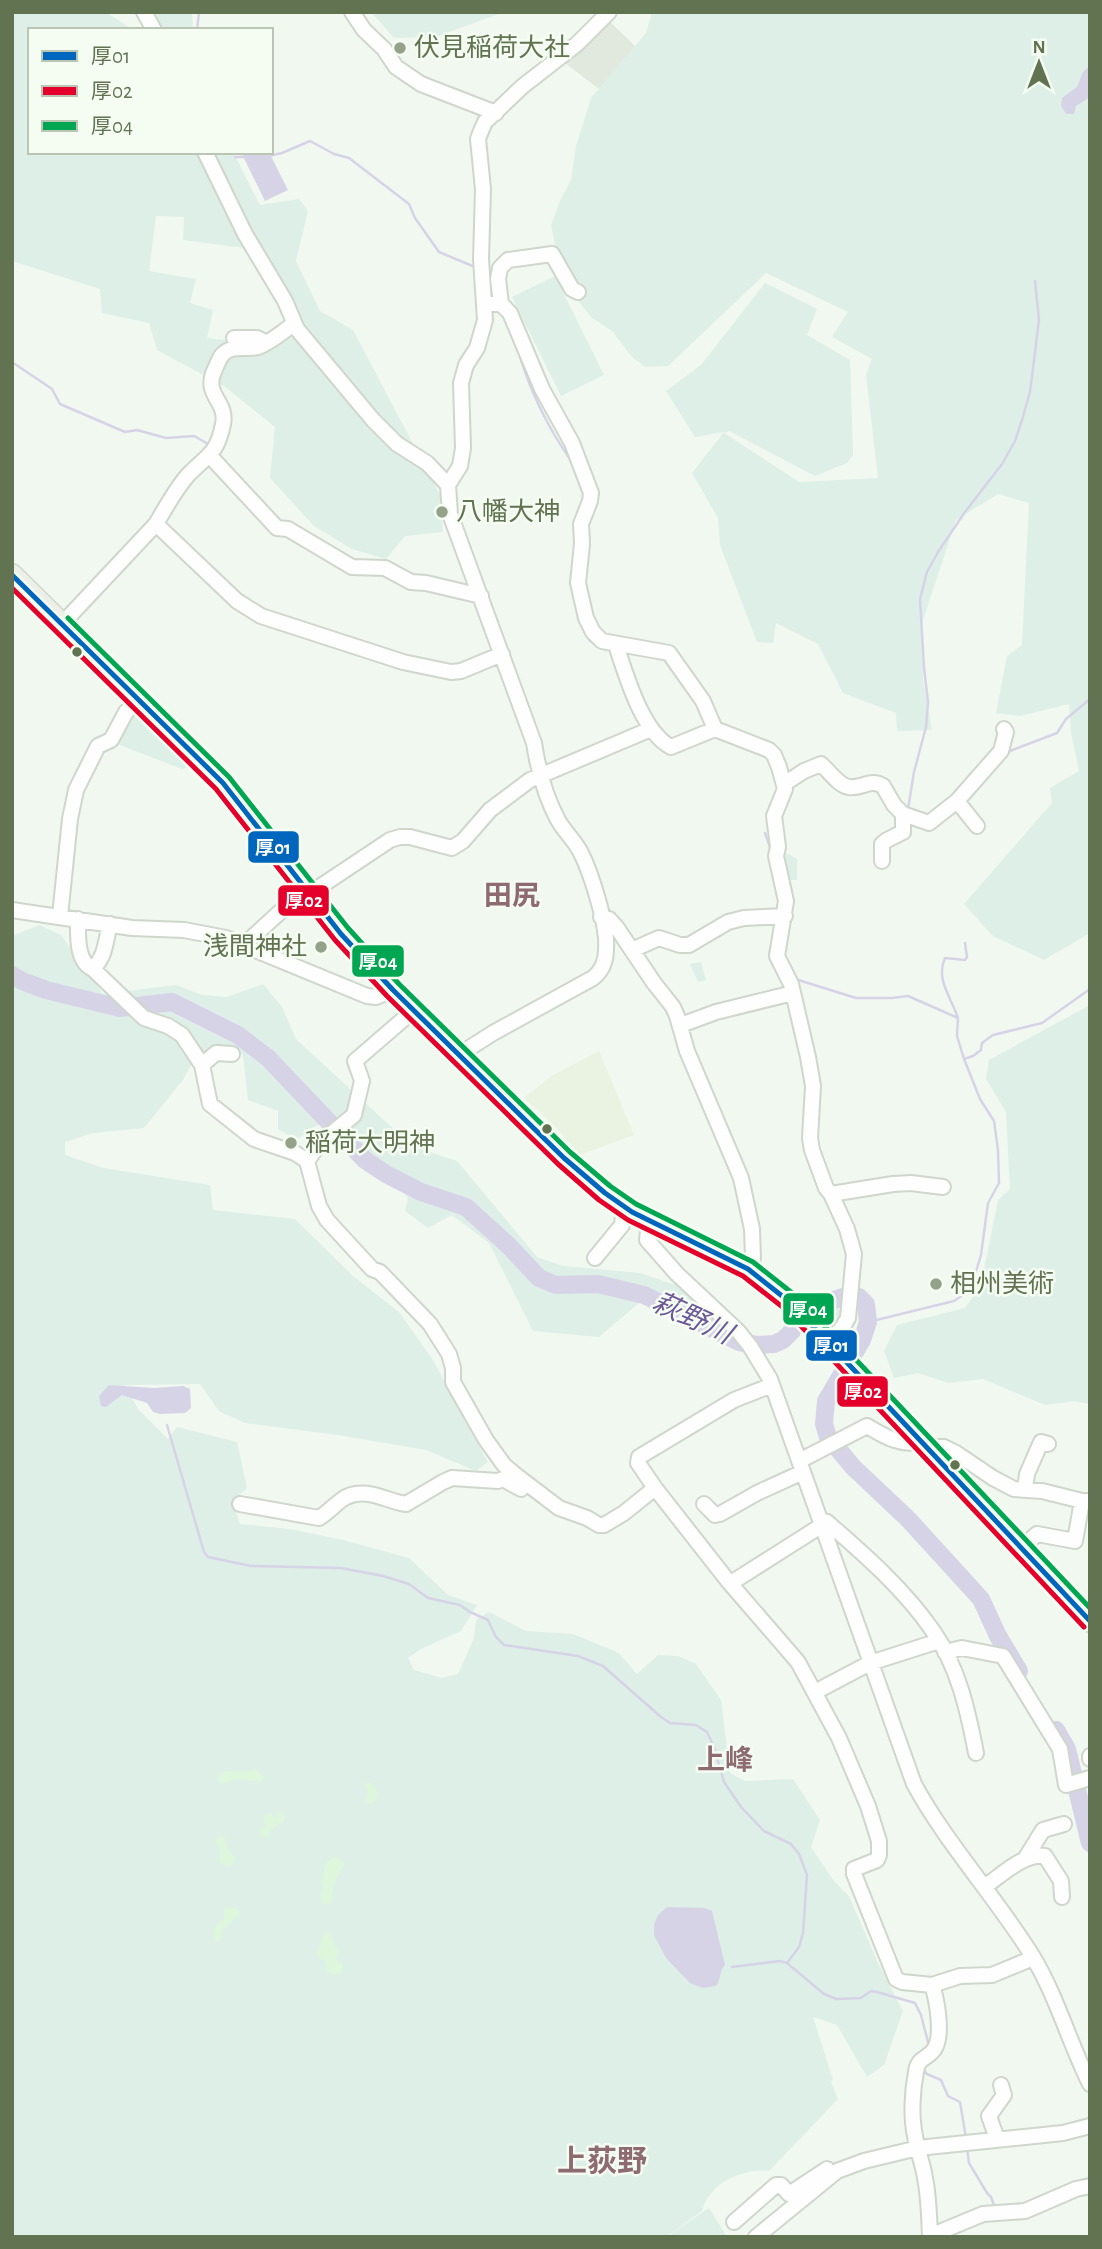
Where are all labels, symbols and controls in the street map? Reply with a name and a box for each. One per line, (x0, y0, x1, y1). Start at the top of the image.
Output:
legend (28, 28, 273, 154)
north arrow (1004, 28, 1074, 98)
place label: 伏見稲荷大社 (414, 34, 570, 61)
text: N (1032, 38, 1046, 57)
marker: 伏見稲荷大社 (392, 40, 408, 56)
text: 厚01 (91, 46, 130, 67)
text: 厚02 (91, 81, 133, 102)
text: 厚04 (91, 116, 133, 137)
place label: 八幡大神 (456, 498, 560, 525)
marker: 八幡大神 (434, 504, 450, 520)
unlabelled marker (70, 645, 84, 659)
line badge: 厚01 (247, 830, 300, 864)
text: 厚01 (255, 839, 291, 858)
district label: 田尻 (484, 882, 540, 911)
line badge: 厚02 (277, 884, 330, 917)
text: 厚02 (285, 892, 323, 911)
place label: 浅間神社 (203, 933, 307, 960)
marker: 浅間神社 (313, 939, 329, 955)
line badge: 厚04 (351, 944, 405, 978)
text: 厚04 (359, 953, 398, 972)
unlabelled marker (540, 1122, 554, 1136)
place label: 稲荷大明神 (305, 1129, 435, 1156)
marker: 稲荷大明神 (283, 1135, 299, 1151)
place label: 相州美術 (950, 1270, 1054, 1297)
marker: 相州美術 (928, 1276, 944, 1292)
water label: 萩野川 (648, 1287, 740, 1351)
line badge: 厚04 (782, 1292, 835, 1326)
text: 厚04 (789, 1301, 828, 1320)
line badge: 厚01 (805, 1329, 858, 1362)
text: 厚01 (813, 1337, 849, 1356)
line badge: 厚02 (836, 1375, 889, 1408)
text: 厚02 (844, 1383, 882, 1402)
unlabelled marker (948, 1458, 962, 1472)
district label: 上峰 (697, 1745, 753, 1775)
district label: 上荻野 (557, 2145, 647, 2177)

